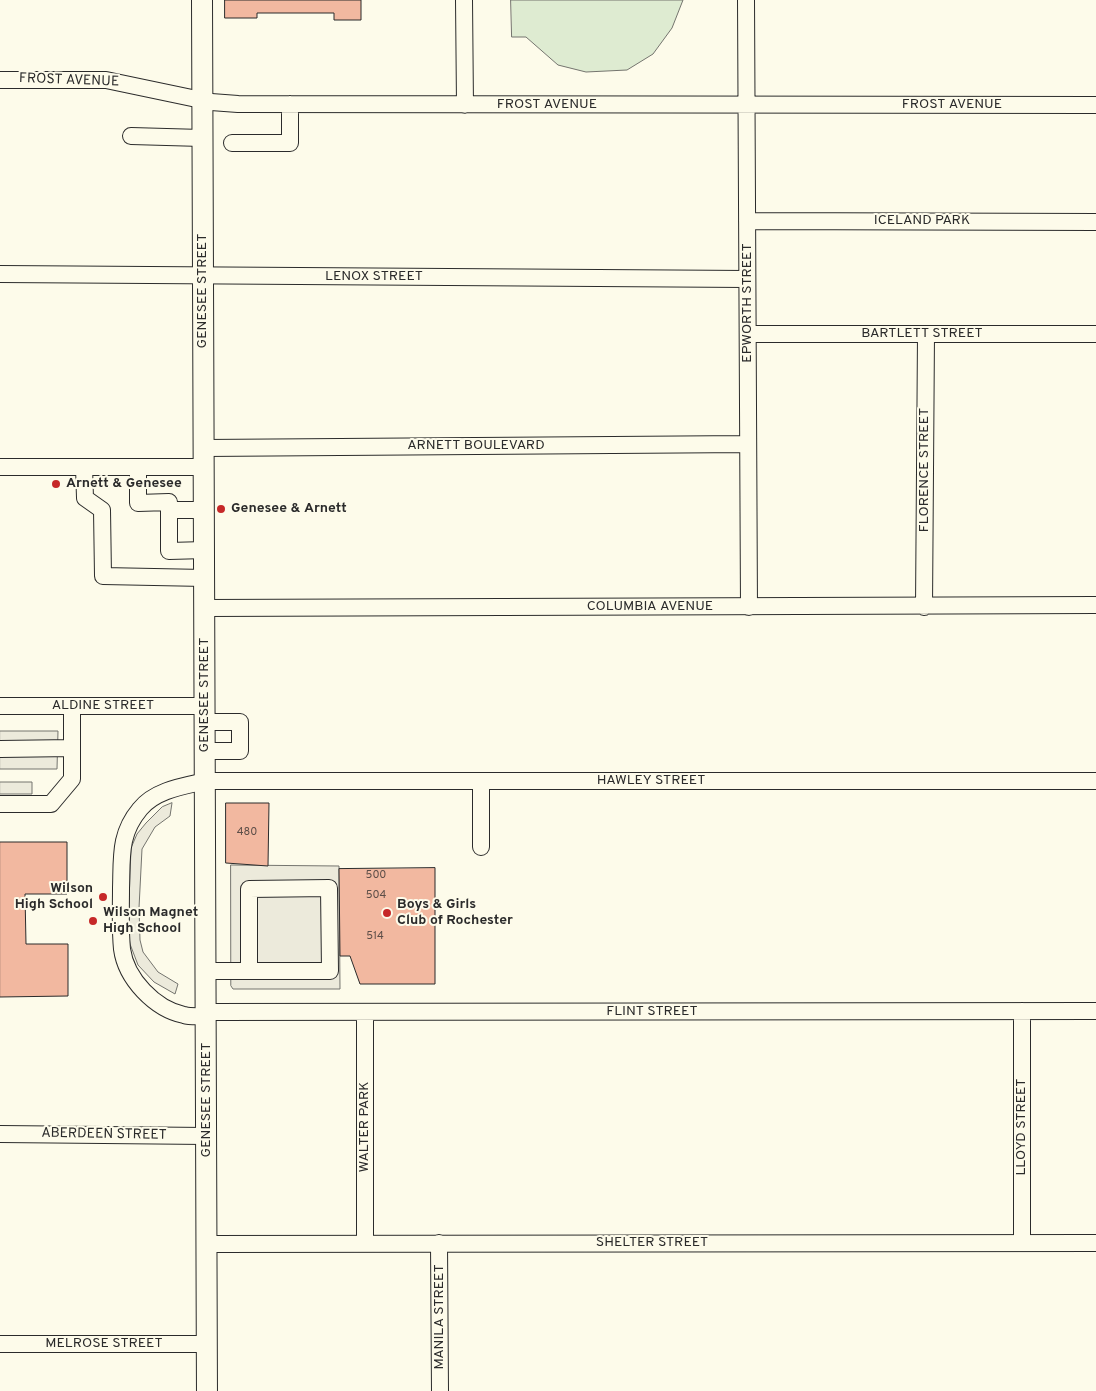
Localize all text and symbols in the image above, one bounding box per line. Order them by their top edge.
street label: FROST AVENUE [19,71,119,91]
street label: FROST AVENUE [497,97,597,113]
street label: FROST AVENUE [902,97,1002,113]
street label: ICELAND PARK [874,213,970,229]
street label: GENESEE STREET [195,234,211,348]
street label: EPWORTH STREET [740,243,756,363]
street label: LENOX STREET [325,269,423,285]
street label: BARTLETT STREET [861,326,983,342]
street label: FLORENCE STREET [917,408,933,532]
street label: ARNETT BOULEVARD [407,438,545,454]
place label: Arnett & Genesee [66,476,182,492]
marker: Arnett & Genesee [50,478,62,490]
place label: Genesee & Arnett [231,501,347,517]
marker: Genesee & Arnett [215,503,227,515]
street label: COLUMBIA AVENUE [587,599,713,615]
street label: GENESEE STREET [197,638,213,752]
street label: ALDINE STREET [52,698,154,714]
street label: HAWLEY STREET [597,773,705,789]
house number: 480 [237,826,257,840]
house number: 500 [366,869,386,883]
place label: Wilson High School [15,881,93,914]
house number: 504 [366,889,386,903]
marker: Wilson High School [97,891,109,903]
place label: Boys & Girls Club of Rochester [397,897,513,930]
place label: Wilson Magnet High School [103,905,198,938]
marker: Boys & Girls Club of Rochester [381,907,393,919]
marker: Wilson Magnet High School [87,915,99,927]
house number: 514 [366,930,384,944]
street label: FLINT STREET [606,1004,698,1020]
street label: GENESEE STREET [199,1043,215,1157]
street label: LLOYD STREET [1014,1078,1030,1176]
street label: WALTER PARK [357,1081,373,1173]
street label: ABERDEEN STREET [41,1126,167,1144]
street label: SHELTER STREET [596,1235,708,1251]
street label: MANILA STREET [432,1264,448,1370]
street label: MELROSE STREET [45,1336,163,1352]

